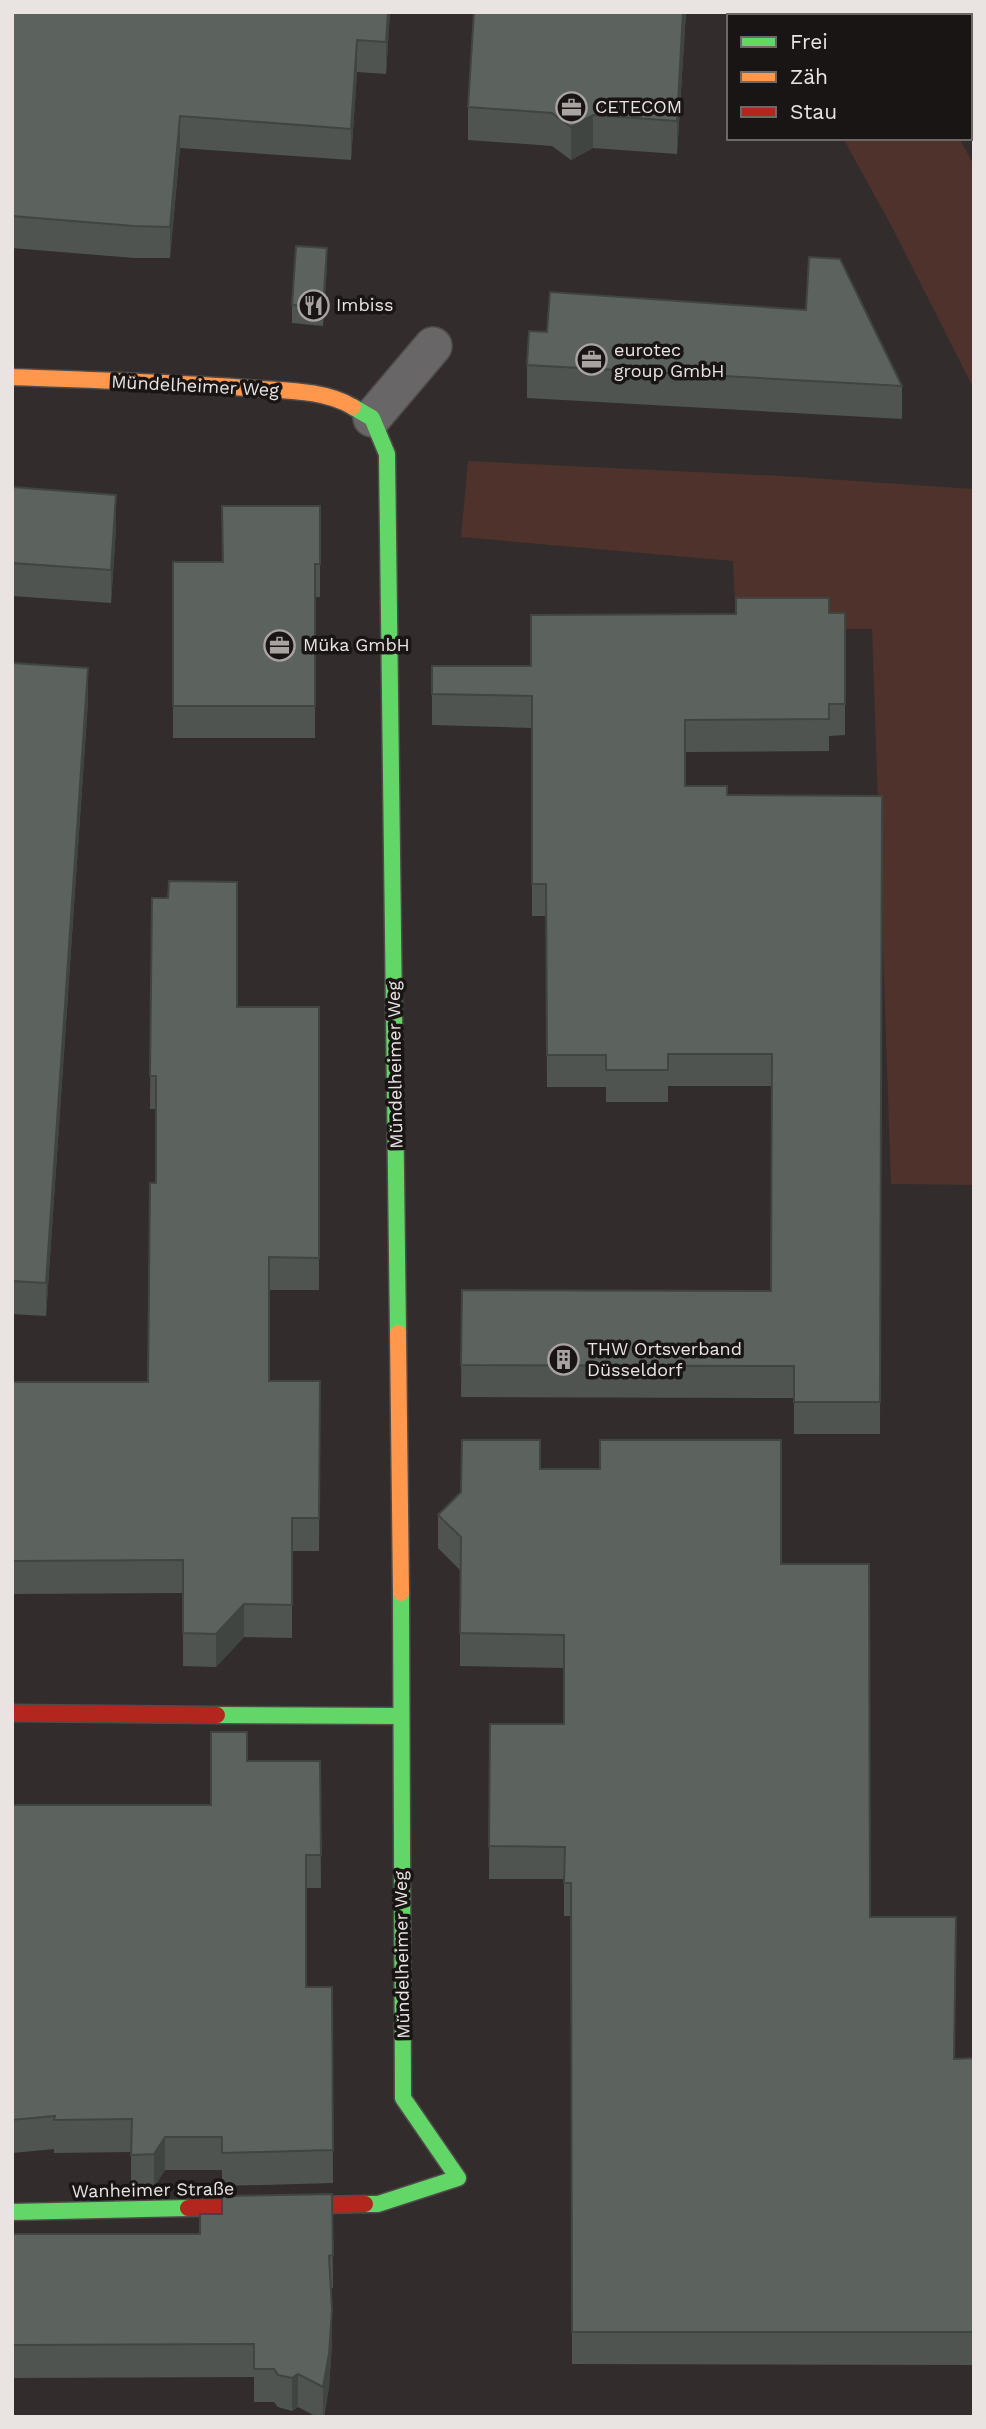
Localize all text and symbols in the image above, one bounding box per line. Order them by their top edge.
legend [727,14,972,140]
text: Frei [790,29,828,54]
text: Zäh [790,64,828,89]
office icon: CETECOM [555,90,589,124]
place label: CETECOM [595,96,682,117]
text: Stau [790,99,837,124]
restaurant icon: Imbiss [296,288,330,322]
place label: Imbiss [336,294,393,315]
place label: eurotec group GmbH [614,339,724,381]
office icon: eurotec group GmbH [574,343,608,377]
street label: Mündelheimer Weg [111,371,280,400]
office icon: Müka GmbH [263,628,297,662]
place label: Müka GmbH [303,634,410,655]
street label: Mündelheimer Weg [383,981,406,1149]
place label: THW Ortsverband Düsseldorf [587,1338,742,1380]
building icon: THW Ortsverband Düsseldorf [547,1342,581,1376]
street label: Mündelheimer Weg [390,1871,413,2039]
street label: Wanheimer Straße [71,2178,235,2201]

